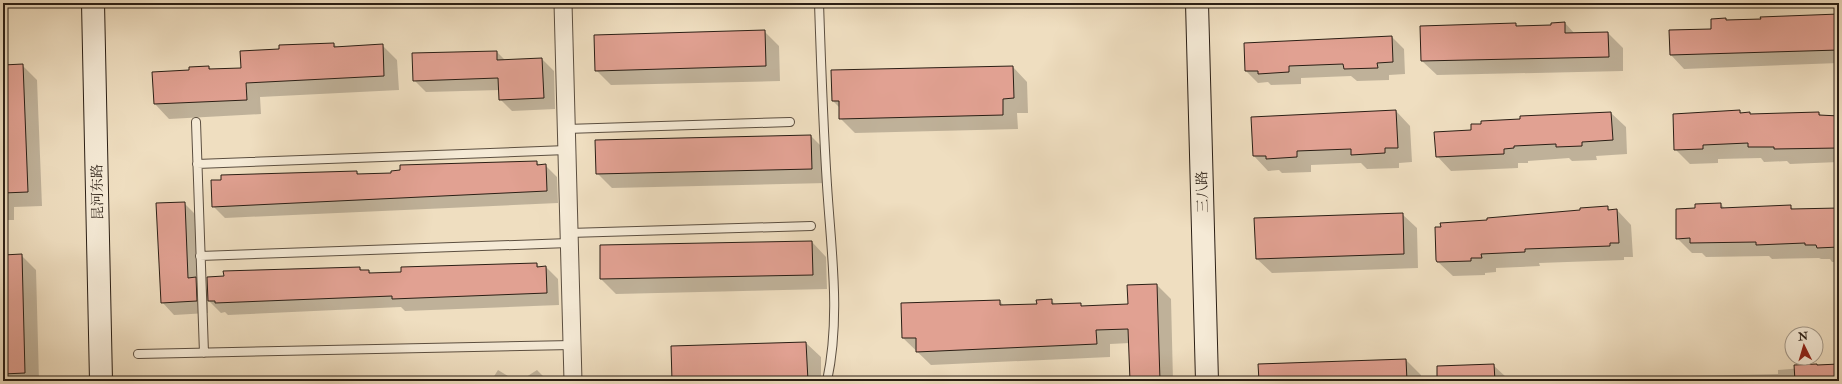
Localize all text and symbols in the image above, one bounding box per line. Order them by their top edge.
street label: 昆河东路 [89,164,106,220]
street label: 三八路 [1193,171,1212,213]
north arrow [1784,326,1824,366]
text: N [1797,330,1810,344]

